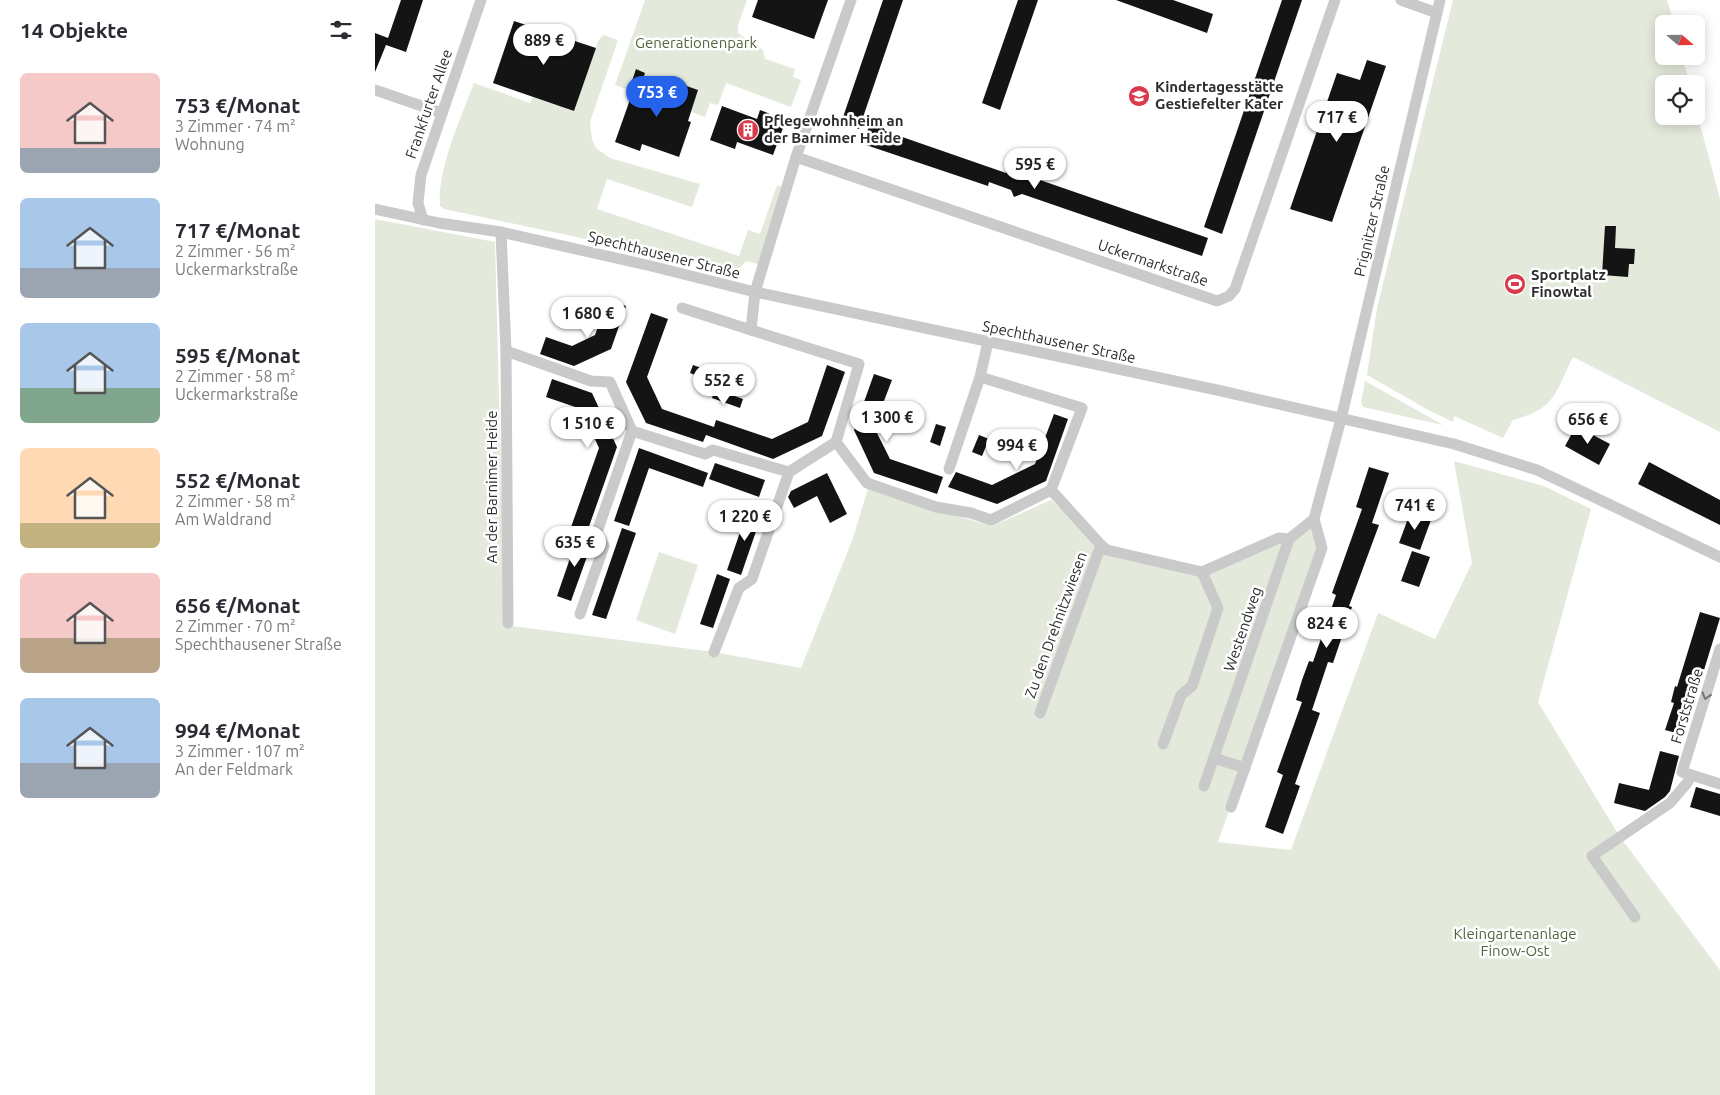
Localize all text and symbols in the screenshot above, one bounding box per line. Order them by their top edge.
north arrow [1655,15,1705,65]
map controls [1655,15,1705,125]
icon: filters [327,16,355,44]
text: 14 Objekte [20,18,128,42]
pin: 889 € [509,23,579,66]
text: 889 € [524,31,564,49]
park label: Generationenpark [635,34,757,51]
street label: Frankfurter Allee [402,47,455,161]
button: locate [1655,75,1705,125]
pin: 753 € [622,76,692,118]
place label: Kindertagesstätte Gestiefelter Kater [1155,78,1284,112]
text: 753 € [637,83,677,101]
school or university icon: Kindertagesstätte Gestiefelter Kater [1127,84,1151,108]
icon: home [60,93,120,153]
text: 753 €/Monat [175,93,300,117]
pin: 717 € [1302,100,1372,143]
text: 717 € [1317,108,1357,126]
place label: Pflegewohnheim an der Barnimer Heide [764,112,903,146]
text: 3 Zimmer · 74 m² [175,117,296,135]
building icon: Pflegewohnheim an der Barnimer Heide [736,118,760,142]
text: Wohnung [175,135,245,153]
pin: 595 € [1000,148,1070,190]
text: 595 € [1015,155,1055,173]
street label: Prignitzer Straße [1350,164,1393,278]
icon: home [60,218,120,278]
text: 717 €/Monat [175,218,300,242]
street label: Spechthausener Straße [586,227,742,282]
street label: Uckermarkstraße [1096,236,1211,289]
text: 2 Zimmer · 56 m² [175,242,296,260]
text: Uckermarkstraße [175,260,298,278]
place label: Sportplatz Finowtal [1531,266,1606,300]
sports icon: Sportplatz Finowtal [1503,272,1527,296]
pin: 1 680 € [542,296,634,339]
text: 1 680 € [562,304,614,322]
street label: Spechthausener Straße [981,317,1137,366]
icon: home [60,343,120,403]
text: 595 €/Monat [175,343,300,367]
pin: 552 € [689,364,759,406]
text: 2 Zimmer · 58 m² [175,367,296,385]
text: 552 € [704,371,744,389]
text: Uckermarkstraße [175,385,298,403]
pin: 1 300 € [841,400,933,443]
pin: 656 € [1553,402,1623,445]
pin: 1 510 € [542,406,634,449]
text: 1 300 € [861,408,913,426]
text: 656 € [1568,410,1608,428]
street label: An der Barnimer Heide [483,411,500,563]
text: 1 510 € [562,414,614,432]
pin: 994 € [982,428,1052,471]
text: 994 € [997,436,1037,454]
icon: home [60,468,120,528]
text: 552 €/Monat [175,468,300,492]
pin: 741 € [1380,488,1450,531]
text: 2 Zimmer · 58 m² [175,492,296,510]
text: 741 € [1395,496,1435,514]
pin: 1 220 € [699,500,791,542]
text: 1 220 € [719,507,771,525]
text: Am Waldrand [175,510,272,528]
pin: 635 € [540,526,610,568]
text: 635 € [555,533,595,551]
street label: Zu den Drehnitzwiesen [1021,549,1090,700]
street label: Westendweg [1220,584,1265,673]
icon: home [60,593,120,653]
text: 656 €/Monat [175,593,300,617]
pin: 824 € [1292,606,1362,649]
text: 824 € [1307,614,1347,632]
text: 2 Zimmer · 70 m² [175,617,296,635]
text: Spechthausener Straße [175,635,342,653]
street label: Forststraße [1667,666,1706,746]
one-way arrow [1701,691,1711,699]
icon: home [60,718,120,778]
text: 994 €/Monat [175,718,300,742]
text: 3 Zimmer · 107 m² [175,742,305,760]
text: An der Feldmark [175,760,293,778]
park label: Kleingartenanlage Finow-Ost [1453,925,1577,959]

